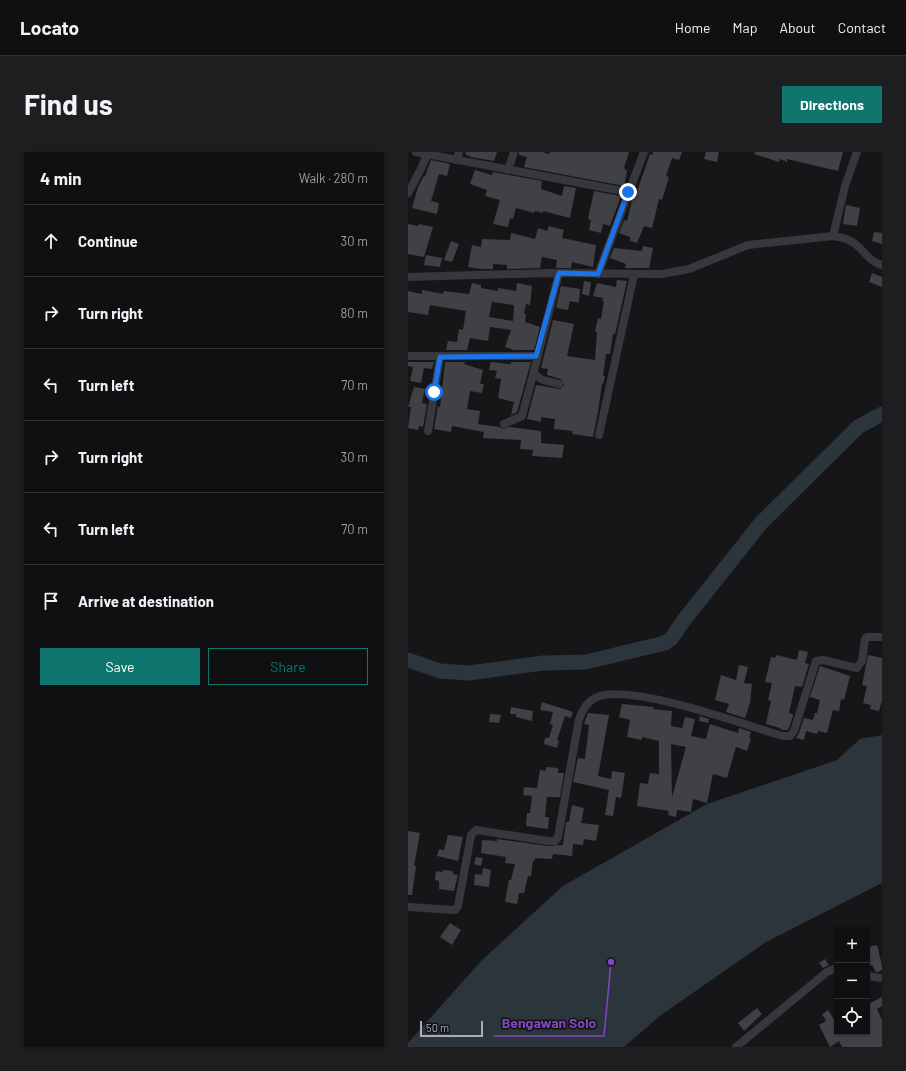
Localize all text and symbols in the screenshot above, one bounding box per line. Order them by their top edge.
text: Locato [20,16,79,39]
text: Home [675,19,711,36]
text: Map [733,19,757,36]
text: About [779,19,816,36]
text: Contact [838,19,886,36]
button: Directions [782,86,882,123]
text: Find us [24,87,113,121]
text: 4 min [40,168,82,188]
text: Walk · 280 m [299,170,368,186]
route end [619,183,637,201]
icon: ahead [40,230,62,252]
text: Continue [78,232,138,250]
text: 30 m [341,233,368,249]
icon: right [40,302,62,324]
text: Turn right [78,304,143,322]
text: 80 m [341,305,368,321]
icon: left [40,374,62,396]
text: Turn left [78,376,134,394]
text: 70 m [341,377,368,393]
route start [425,383,443,401]
icon: right [40,446,62,468]
text: Turn right [78,448,143,466]
text: 30 m [341,449,368,465]
icon: left [40,518,62,540]
text: Turn left [78,520,134,538]
text: 70 m [341,521,368,537]
icon: arrive [40,590,62,612]
text: Arrive at destination [78,592,214,610]
button: Save [40,648,200,685]
button: Share [208,648,368,685]
map controls [834,927,870,1035]
button: + [834,927,870,963]
button: − [834,963,870,999]
button: locate [834,999,870,1035]
callout: Bengawan Solo [494,1010,604,1036]
text: Bengawan Solo [502,1014,597,1031]
scale bar [420,1019,483,1038]
text: 50 m [426,1021,449,1034]

